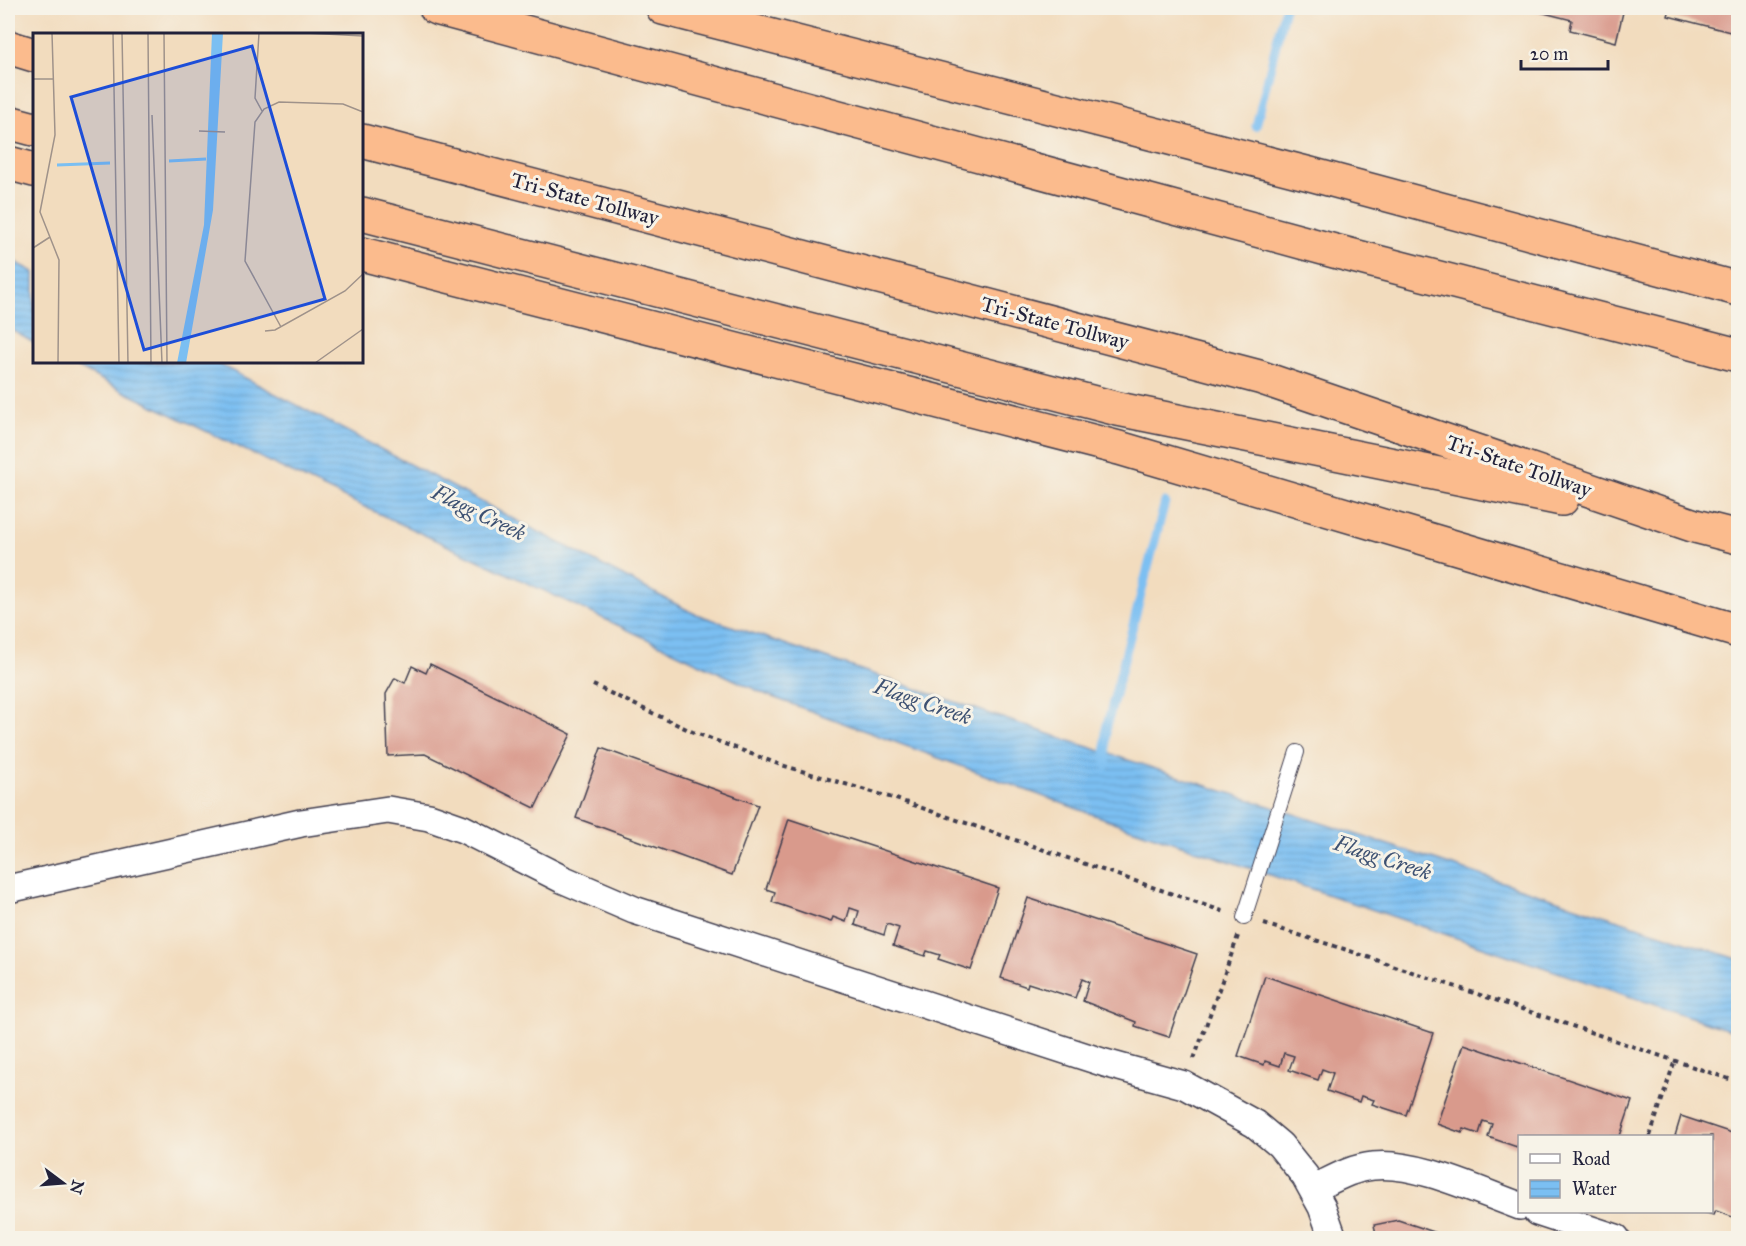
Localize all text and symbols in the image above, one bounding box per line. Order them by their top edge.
inset map [33,33,363,363]
scale bar [1521,33,1608,71]
text: 20 m [1530,43,1568,65]
street label: Tri-State Tollway [508,167,663,232]
street label: Tri-State Tollway [978,291,1133,356]
street label: Tri-State Tollway [1443,429,1596,503]
water label: Flagg Creek [426,478,530,547]
water label: Flagg Creek [870,672,975,731]
water label: Flagg Creek [1330,829,1435,886]
legend [1518,1135,1713,1213]
text: Road [1572,1148,1610,1170]
north arrow [33,1153,93,1213]
text: N [66,1178,88,1197]
text: Water [1572,1178,1617,1200]

